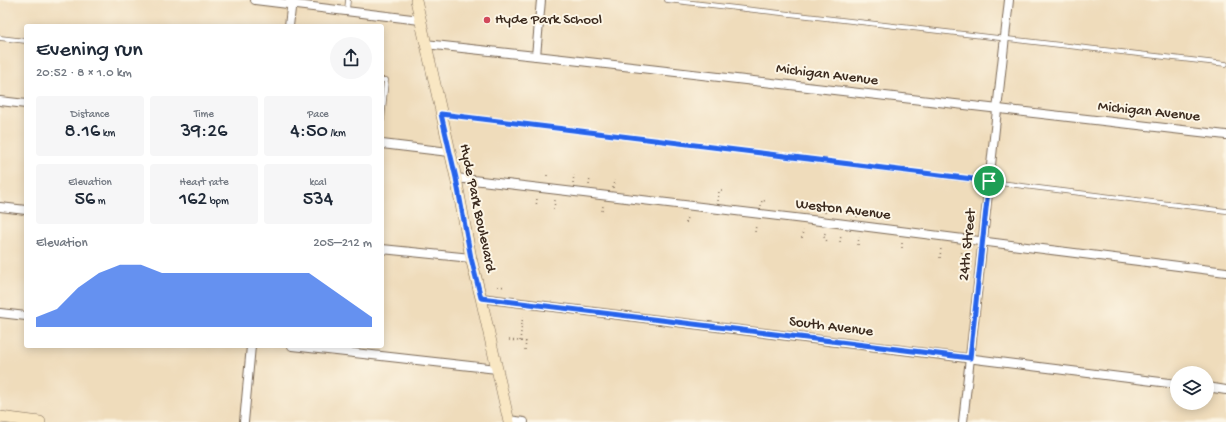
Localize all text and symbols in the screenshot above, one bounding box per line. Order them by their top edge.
place label: Hyde Park School [495,11,602,29]
marker: Hyde Park School [482,15,492,25]
button: share [330,37,372,79]
text: Evening run [36,38,143,64]
street label: Michigan Avenue [775,60,879,90]
text: 20:52 · 8 × 1.0 km [36,66,132,81]
street label: Michigan Avenue [1097,98,1201,126]
text: Distance [71,109,109,121]
text: Time [194,109,214,121]
text: Pace [307,109,329,121]
text: 8.16 [65,121,100,144]
text: 39:26 [181,121,227,144]
text: 4:50 [290,121,328,144]
text: km [100,128,115,140]
text: /km [328,128,346,140]
street label: Hyde Park Boulevard [455,142,500,275]
pin [972,164,1006,198]
icon: arrive [978,170,1000,192]
text: Elevation [68,177,112,189]
text: Heart rate [179,177,229,189]
text: kcal [309,177,327,189]
text: 56 [74,189,95,212]
text: 162 [179,189,207,212]
text: 534 [303,189,333,212]
street label: Weston Avenue [794,195,892,225]
text: m [95,196,106,208]
text: bpm [207,196,229,208]
street label: 24th Street [955,206,981,282]
text: Elevation [36,236,88,251]
text: 205–212 m [313,236,372,251]
street label: South Avenue [788,313,874,341]
map controls [1170,366,1214,410]
button: layers [1170,366,1214,410]

